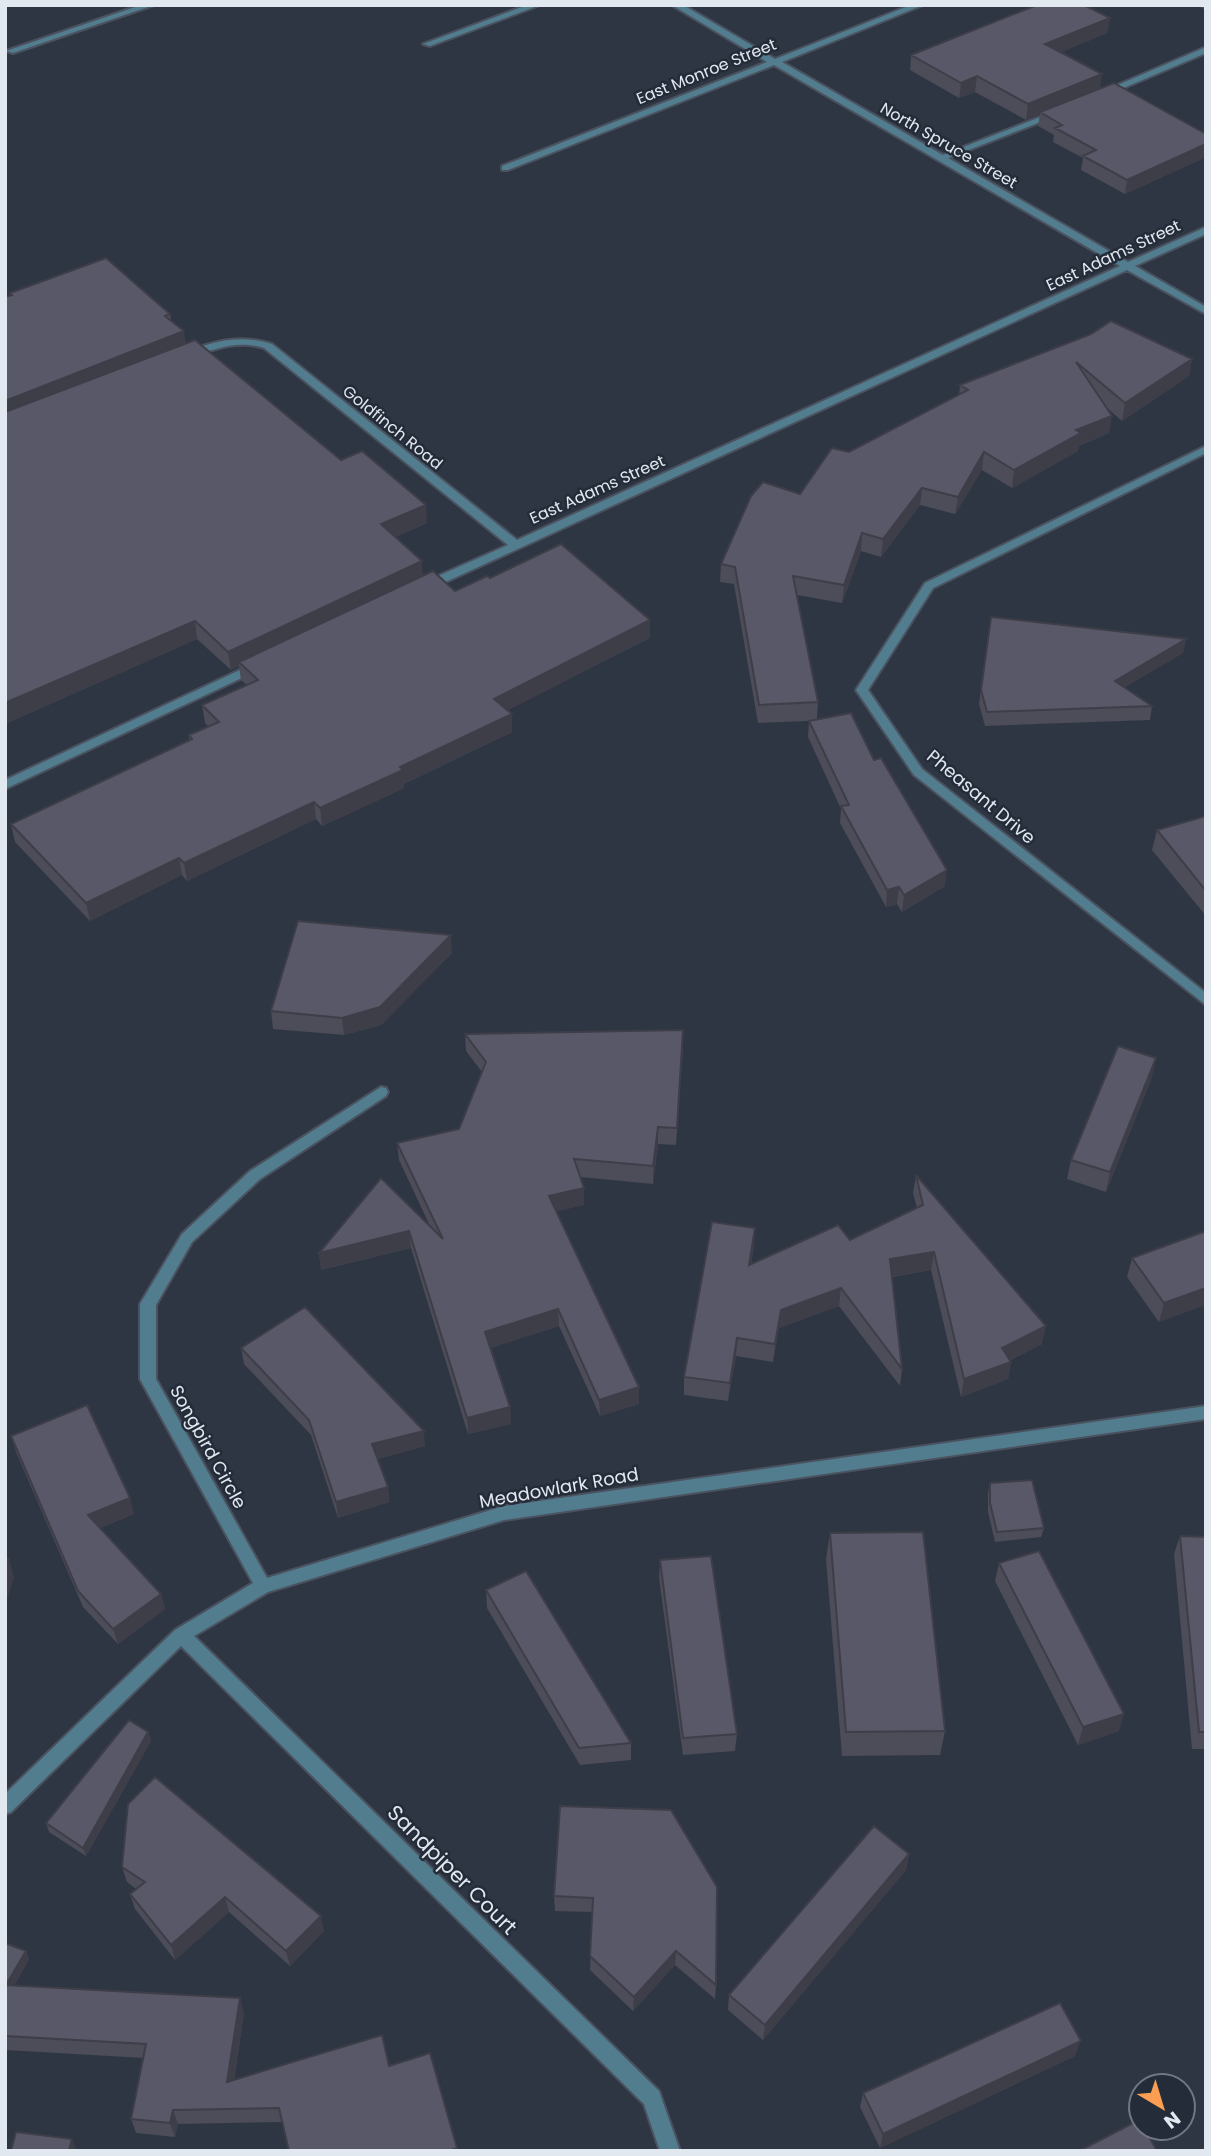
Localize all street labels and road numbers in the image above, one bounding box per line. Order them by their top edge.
street label: East Monroe Street [633,33,780,110]
street label: North Spruce Street [876,97,1022,194]
street label: East Adams Street [1042,214,1184,297]
street label: Goldfinch Road [338,380,448,475]
street label: East Adams Street [526,449,669,530]
street label: Pheasant Drive [922,744,1041,850]
street label: Songbird Circle [164,1381,253,1513]
street label: Meadowlark Road [477,1461,641,1514]
street label: Sandpiper Court [381,1798,524,1941]

